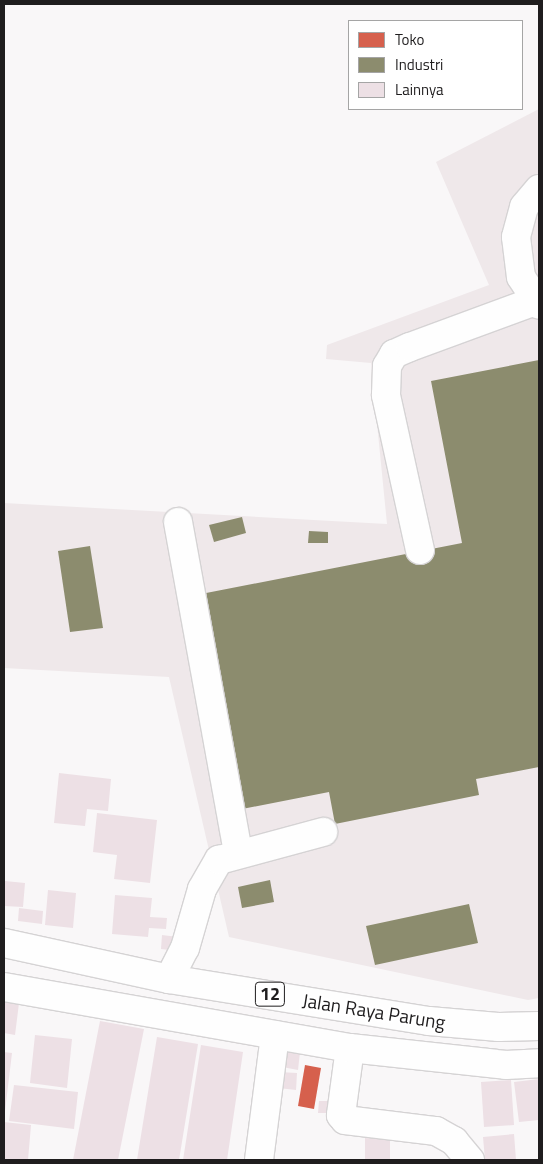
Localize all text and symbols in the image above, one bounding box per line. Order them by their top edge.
legend [348,20,523,110]
text: Toko [395,28,424,51]
text: Industri [395,53,443,76]
text: Lainnya [395,78,444,101]
road number: 12 [254,979,286,1010]
street label: Jalan Raya Parung [301,988,447,1034]

